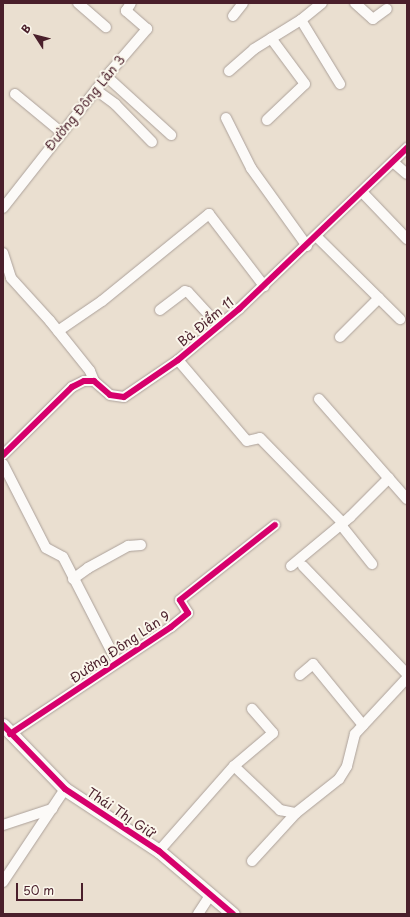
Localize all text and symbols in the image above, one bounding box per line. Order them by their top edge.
north arrow [16,16,56,56]
text: B [17,21,35,37]
street label: Đường Đông Lân 3 [42,52,128,154]
street label: Bà Điểm 11 [175,294,237,350]
street label: Đường Đông Lân 9 [67,608,173,686]
street label: Thái Thị Giữ [84,785,158,841]
scale bar [18,875,85,901]
text: 50 m [23,881,54,899]

